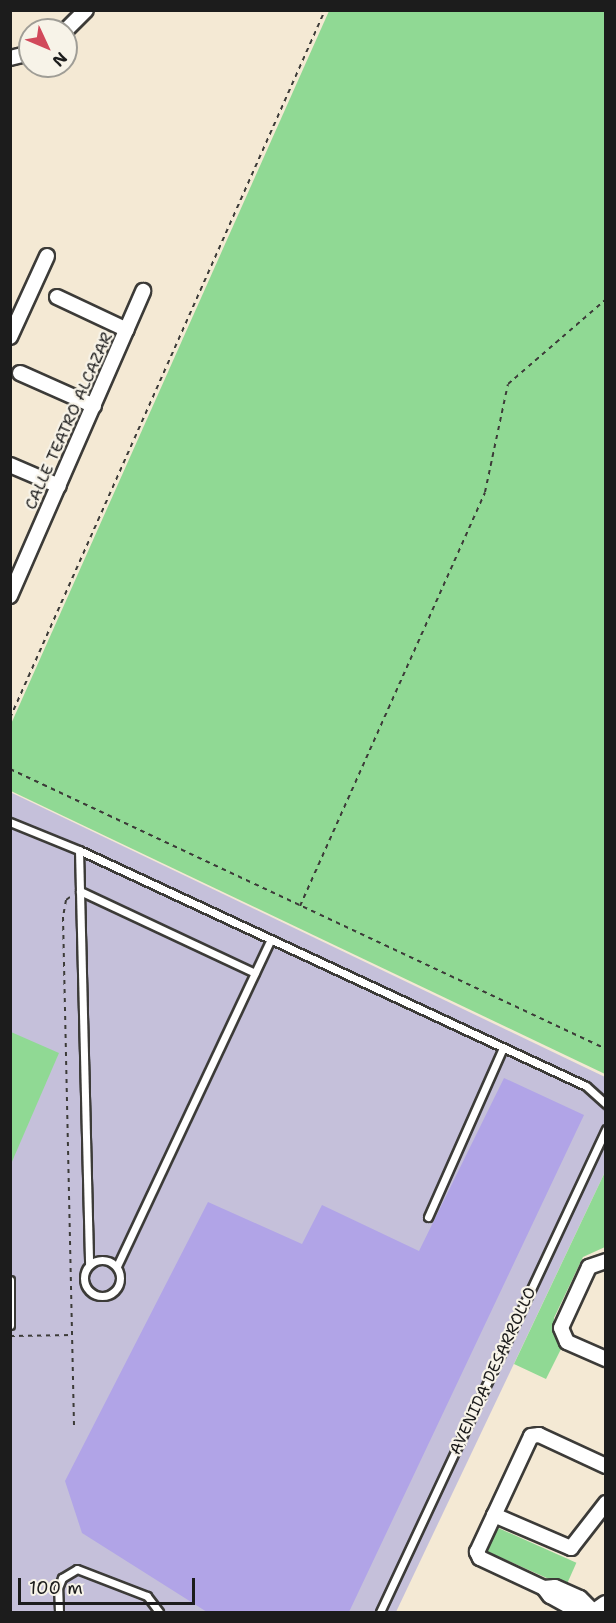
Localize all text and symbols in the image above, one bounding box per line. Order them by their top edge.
north arrow [18,18,78,78]
text: N [48,48,72,71]
street label: CALLE TEATRO ALCAZAR [21,329,117,513]
street label: AVENIDA DESARROLLO [446,1284,540,1458]
scale bar [21,1566,198,1604]
text: 100 m [29,1576,83,1600]

